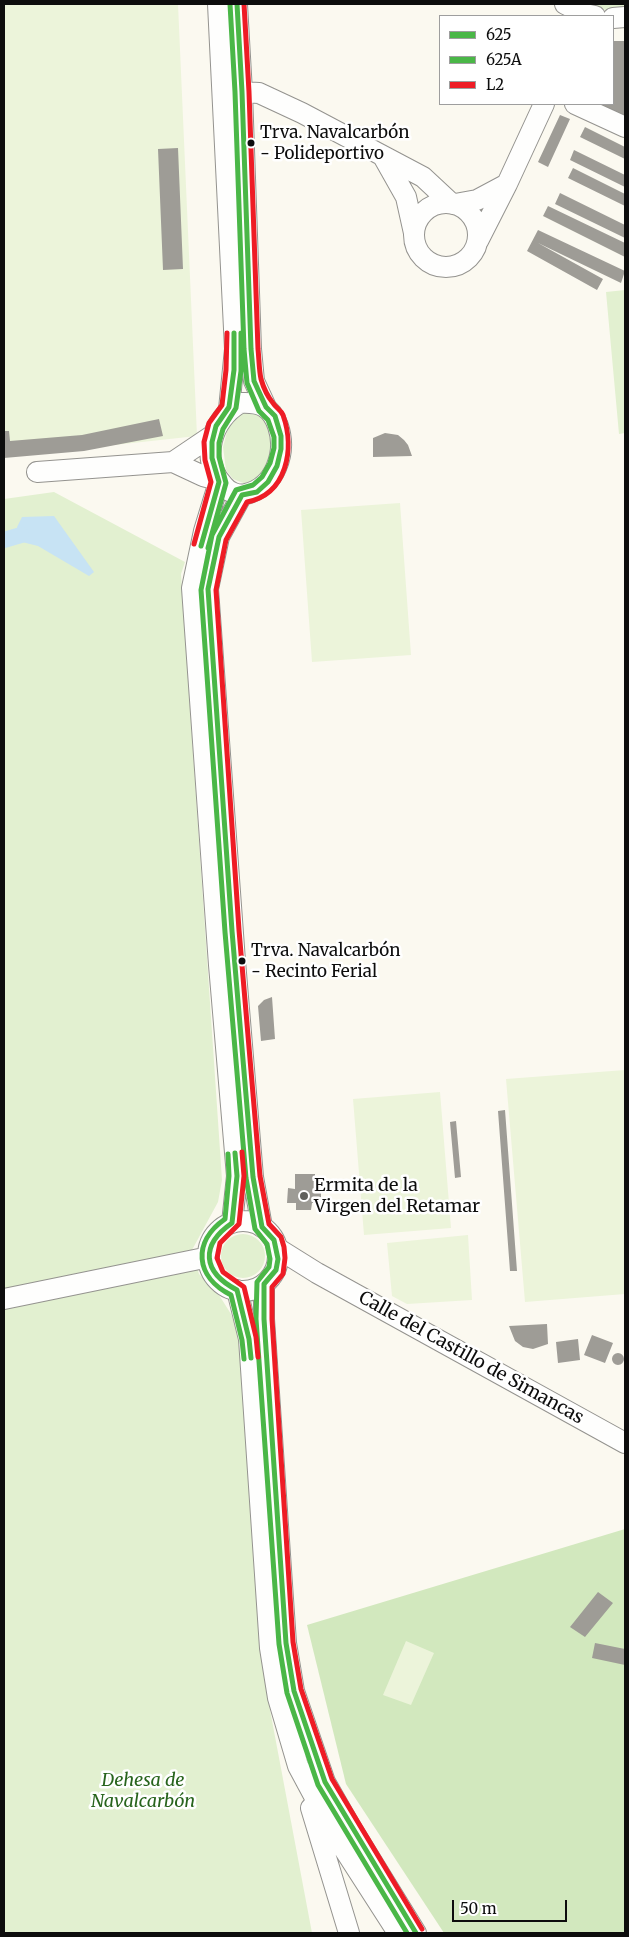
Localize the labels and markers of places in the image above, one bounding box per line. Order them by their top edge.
place label: Trva. Navalcarbón - Polideportivo [260,123,409,163]
marker: Trva. Navalcarbón - Polideportivo [246,138,256,148]
place label: Trva. Navalcarbón - Recinto Ferial [251,941,400,981]
marker: Trva. Navalcarbón - Recinto Ferial [237,956,247,966]
place label: Ermita de la Virgen del Retamar [314,1175,480,1218]
marker: Ermita de la Virgen del Retamar [298,1190,310,1202]

